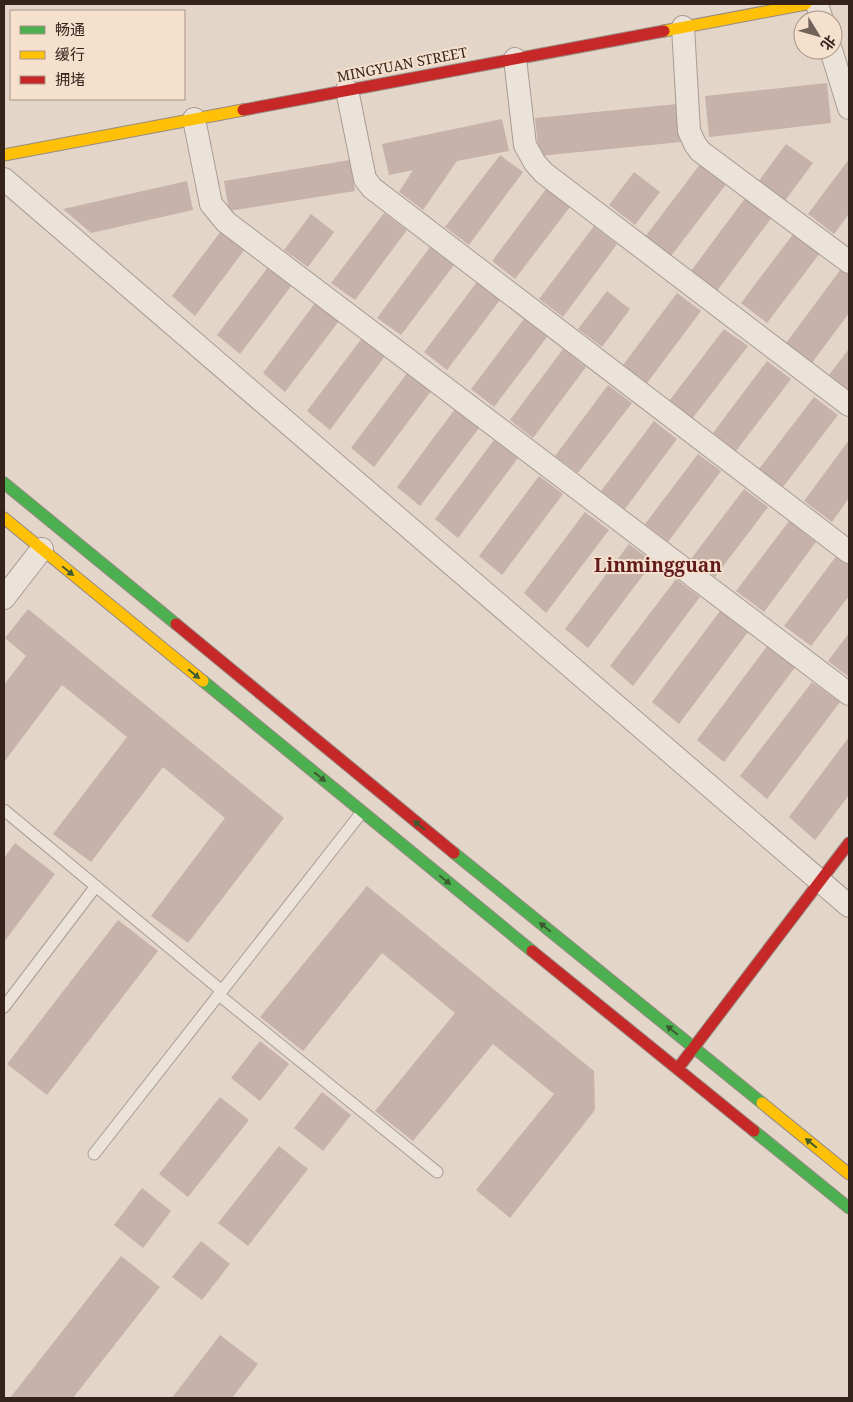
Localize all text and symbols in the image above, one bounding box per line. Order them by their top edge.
legend [10,10,185,100]
north arrow [793,10,843,60]
text: 畅通 [55,19,85,39]
text: 北 [817,32,841,54]
street label: MINGYUAN STREET [335,42,469,86]
text: 缓行 [55,44,85,64]
text: 拥堵 [55,69,85,89]
district label: Linmingguan [594,552,722,578]
one-way arrow [62,565,75,576]
one-way arrow [188,668,200,679]
one-way arrow [313,772,326,783]
one-way arrow [413,819,426,830]
one-way arrow [439,874,452,885]
one-way arrow [539,922,552,933]
one-way arrow [665,1024,678,1035]
one-way arrow [806,1137,818,1149]

